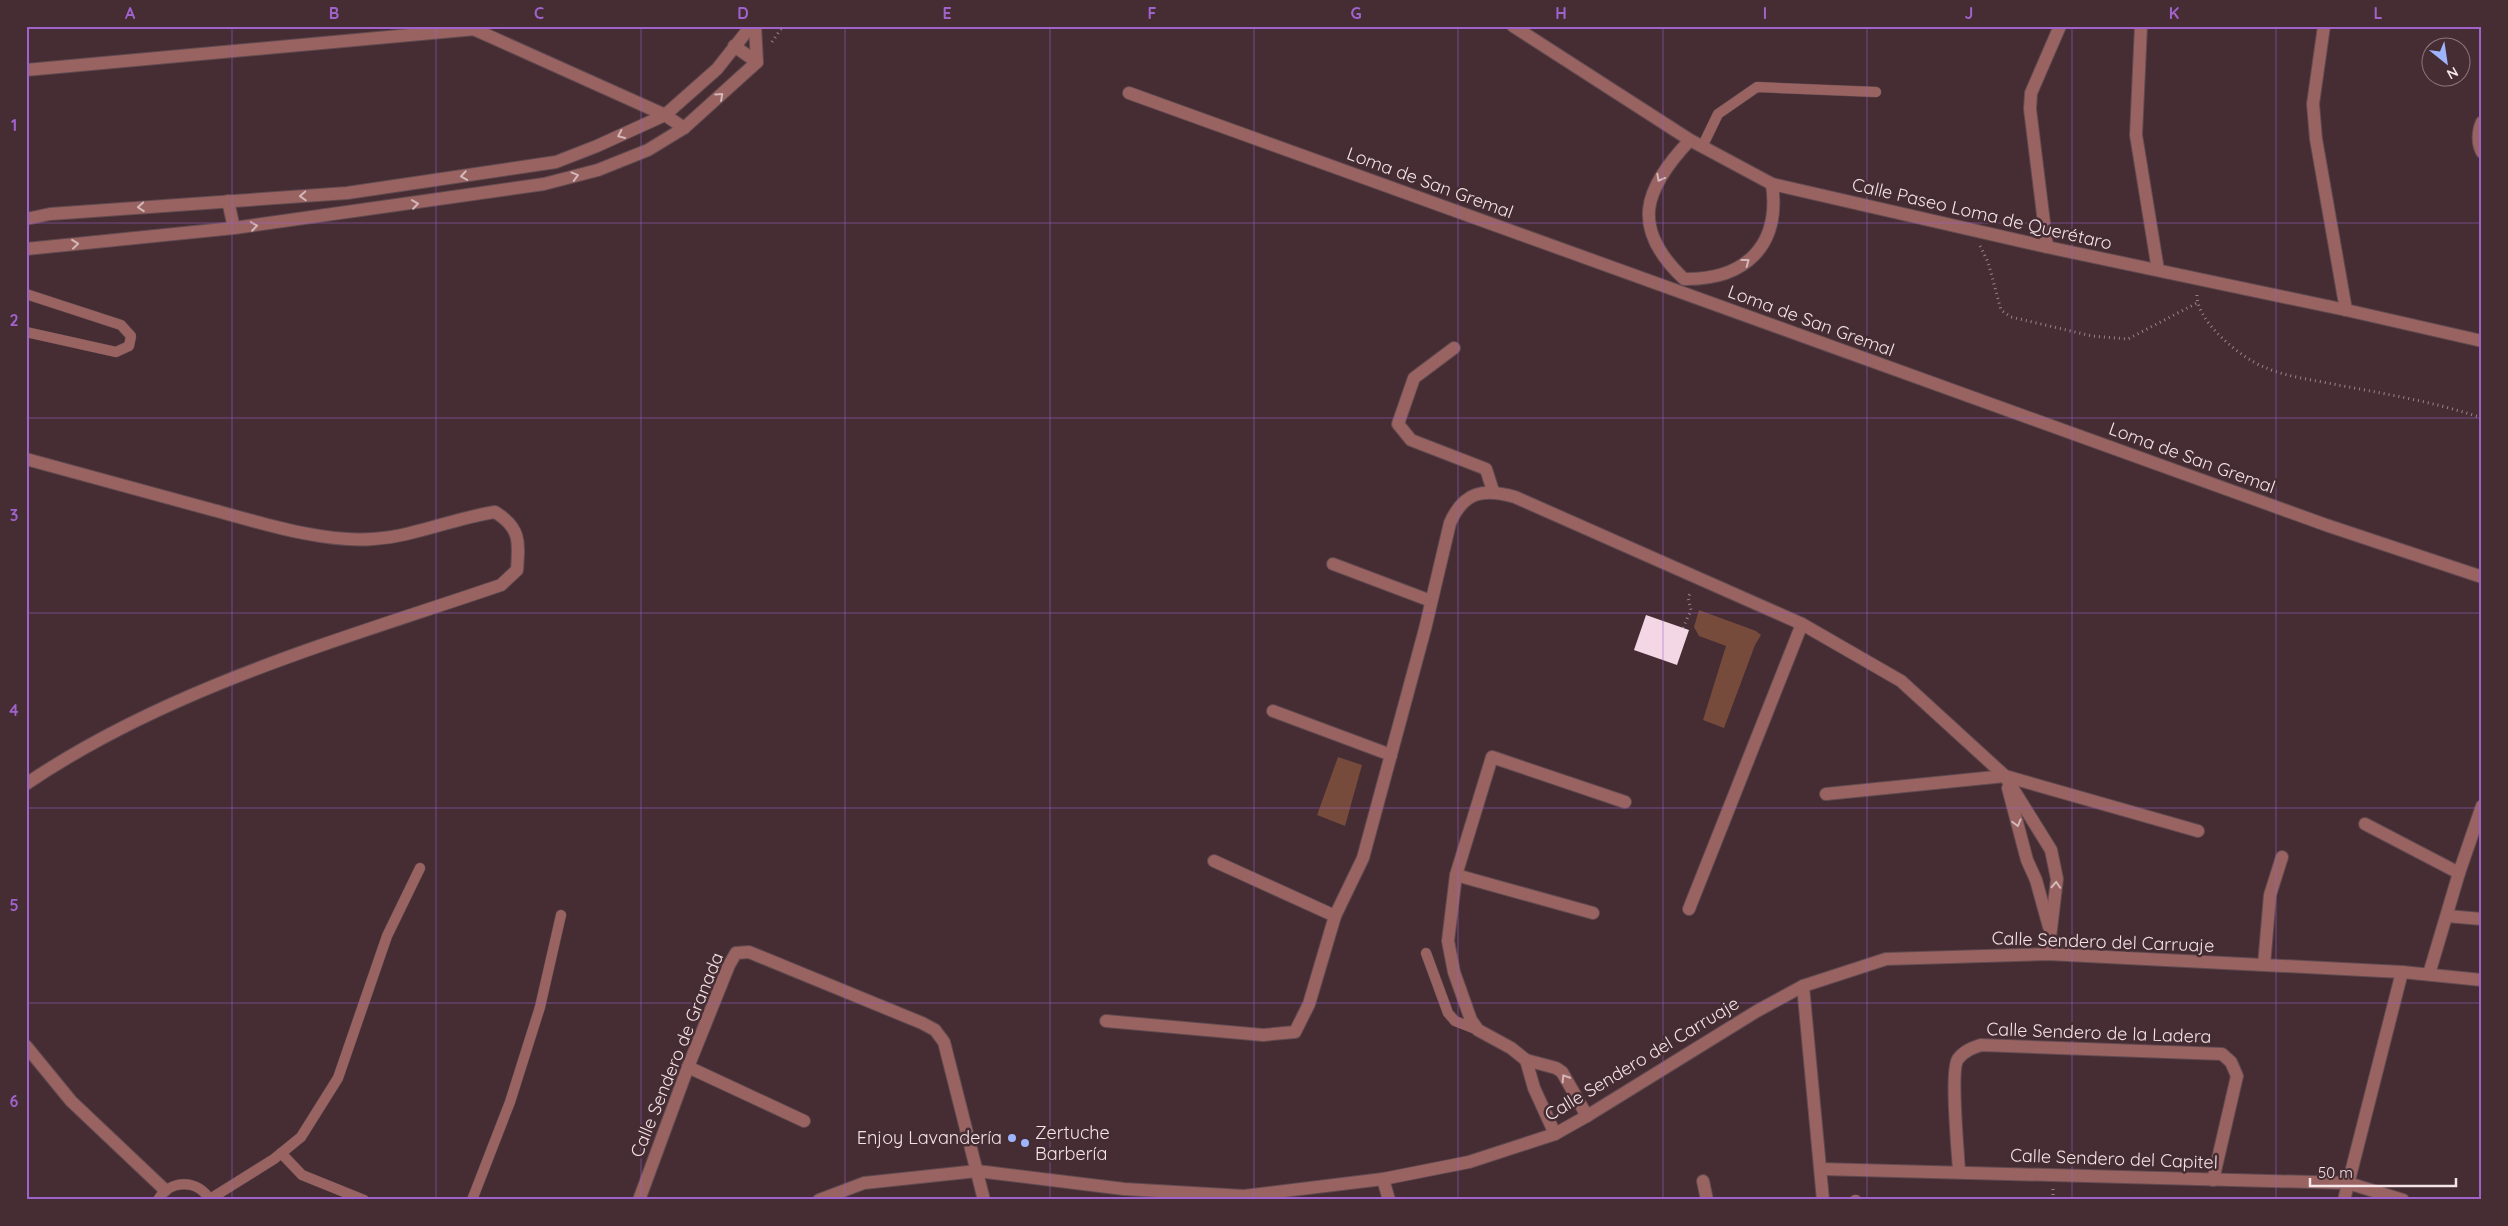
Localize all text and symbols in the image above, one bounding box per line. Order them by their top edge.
text: A [125,3,136,23]
text: B [329,3,339,23]
text: C [534,3,544,23]
text: D [737,3,749,23]
text: E [942,3,952,23]
text: F [1148,3,1157,23]
text: G [1350,3,1362,23]
text: H [1555,3,1567,23]
text: I [1763,3,1767,23]
text: J [1965,3,1973,23]
text: K [2169,3,2179,23]
text: L [2374,3,2383,23]
north arrow [2420,38,2470,88]
text: N [2444,63,2461,84]
one-way arrow [715,93,724,102]
text: 1 [11,115,17,135]
one-way arrow [617,129,626,140]
street label: Loma de San Gremal [1344,142,1517,223]
one-way arrow [460,170,469,180]
one-way arrow [570,172,578,182]
street label: Calle Paseo Loma de Querétaro [1850,172,2114,255]
one-way arrow [1656,173,1666,182]
one-way arrow [299,191,307,202]
one-way arrow [410,199,419,209]
one-way arrow [137,201,145,212]
one-way arrow [249,221,258,231]
one-way arrow [71,239,79,250]
one-way arrow [1740,260,1749,268]
street label: Loma de San Gremal [1725,280,1898,361]
text: 2 [9,310,19,330]
street label: Loma de San Gremal [2106,417,2279,498]
text: 3 [10,505,18,525]
text: 4 [9,700,19,720]
one-way arrow [2012,819,2022,827]
one-way arrow [2051,880,2062,888]
text: 5 [9,895,19,915]
street label: Calle Sendero del Carruaje [1991,926,2215,957]
street label: Calle Sendero de Granada [625,949,728,1161]
street label: Calle Sendero del Carruaje [1540,991,1743,1126]
street label: Calle Sendero de la Ladera [1986,1017,2212,1048]
one-way arrow [1561,1074,1571,1083]
text: 6 [10,1091,19,1111]
place label: Zertuche Barbería [1035,1121,1110,1165]
place label: Enjoy Lavandería [857,1126,1002,1149]
marker: Enjoy Lavandería [1006,1132,1018,1144]
marker: Zertuche Barbería [1019,1137,1031,1149]
street label: Calle Sendero del Capitel [2010,1143,2218,1174]
scale bar [2310,1156,2457,1188]
text: 50 m [2318,1163,2353,1182]

